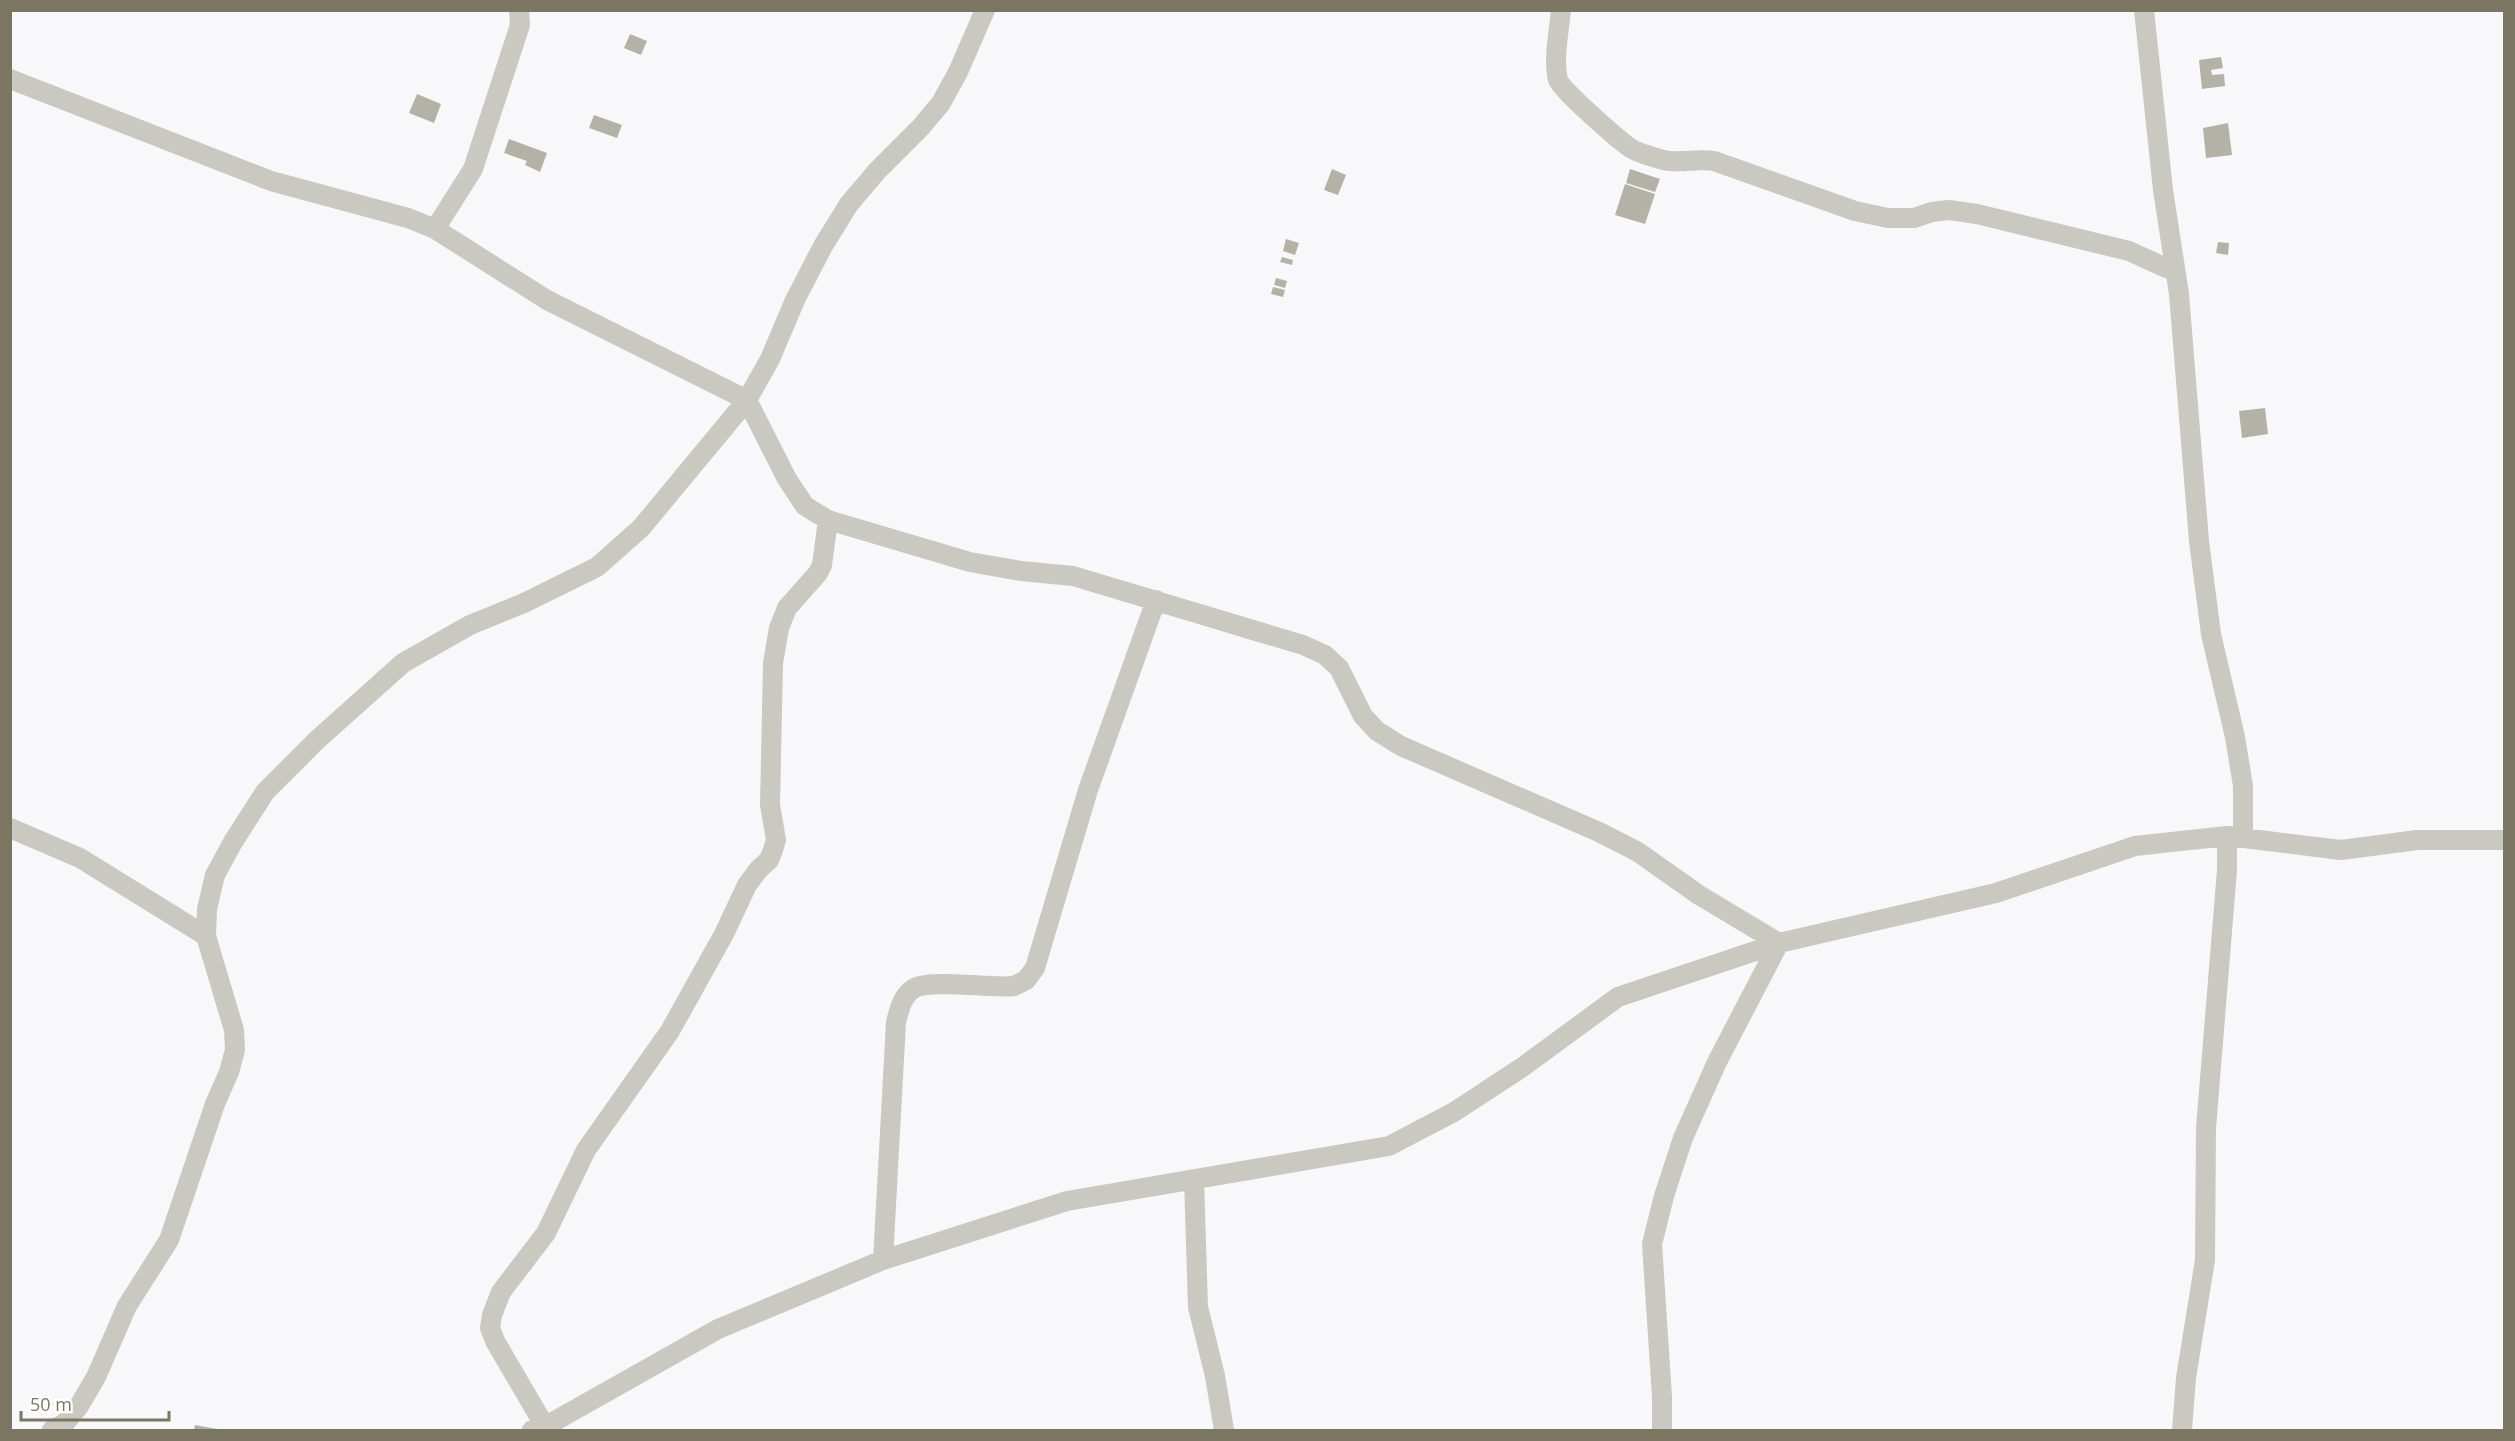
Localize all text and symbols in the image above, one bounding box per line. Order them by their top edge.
scale bar [21,1384,170,1422]
text: 50 m [30,1392,72,1416]

